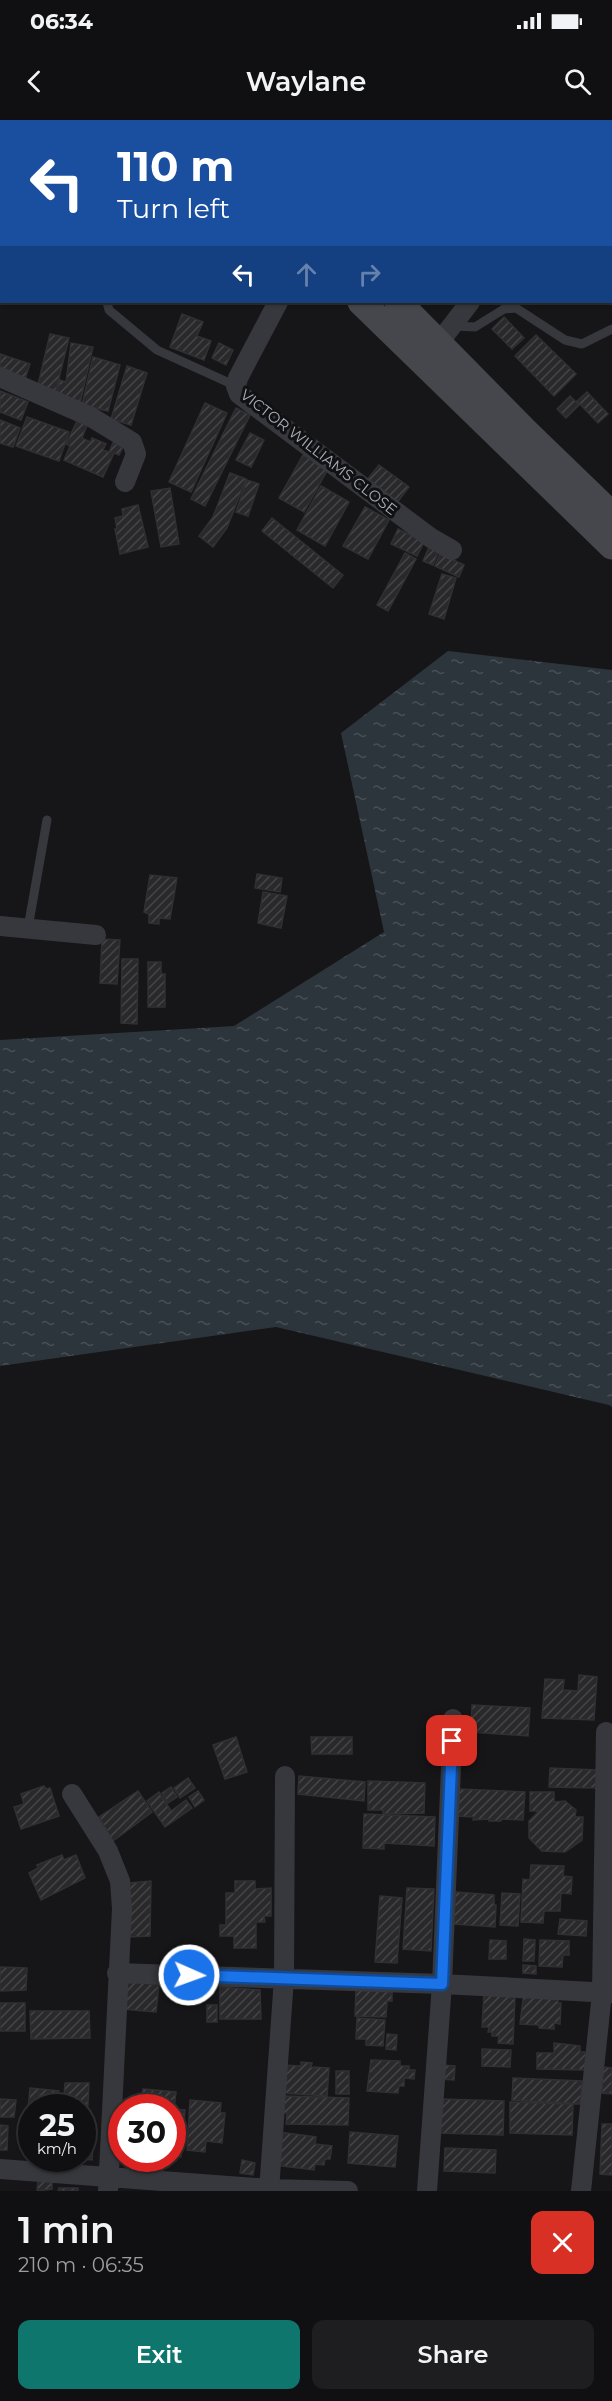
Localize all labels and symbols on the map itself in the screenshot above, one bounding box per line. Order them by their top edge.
street label: VICTOR WILLIAMS CLOSE [237,385,401,519]
pin [426,1715,477,1766]
position arrow [157,1943,221,2007]
speed limit sign: 30 [108,2094,186,2172]

